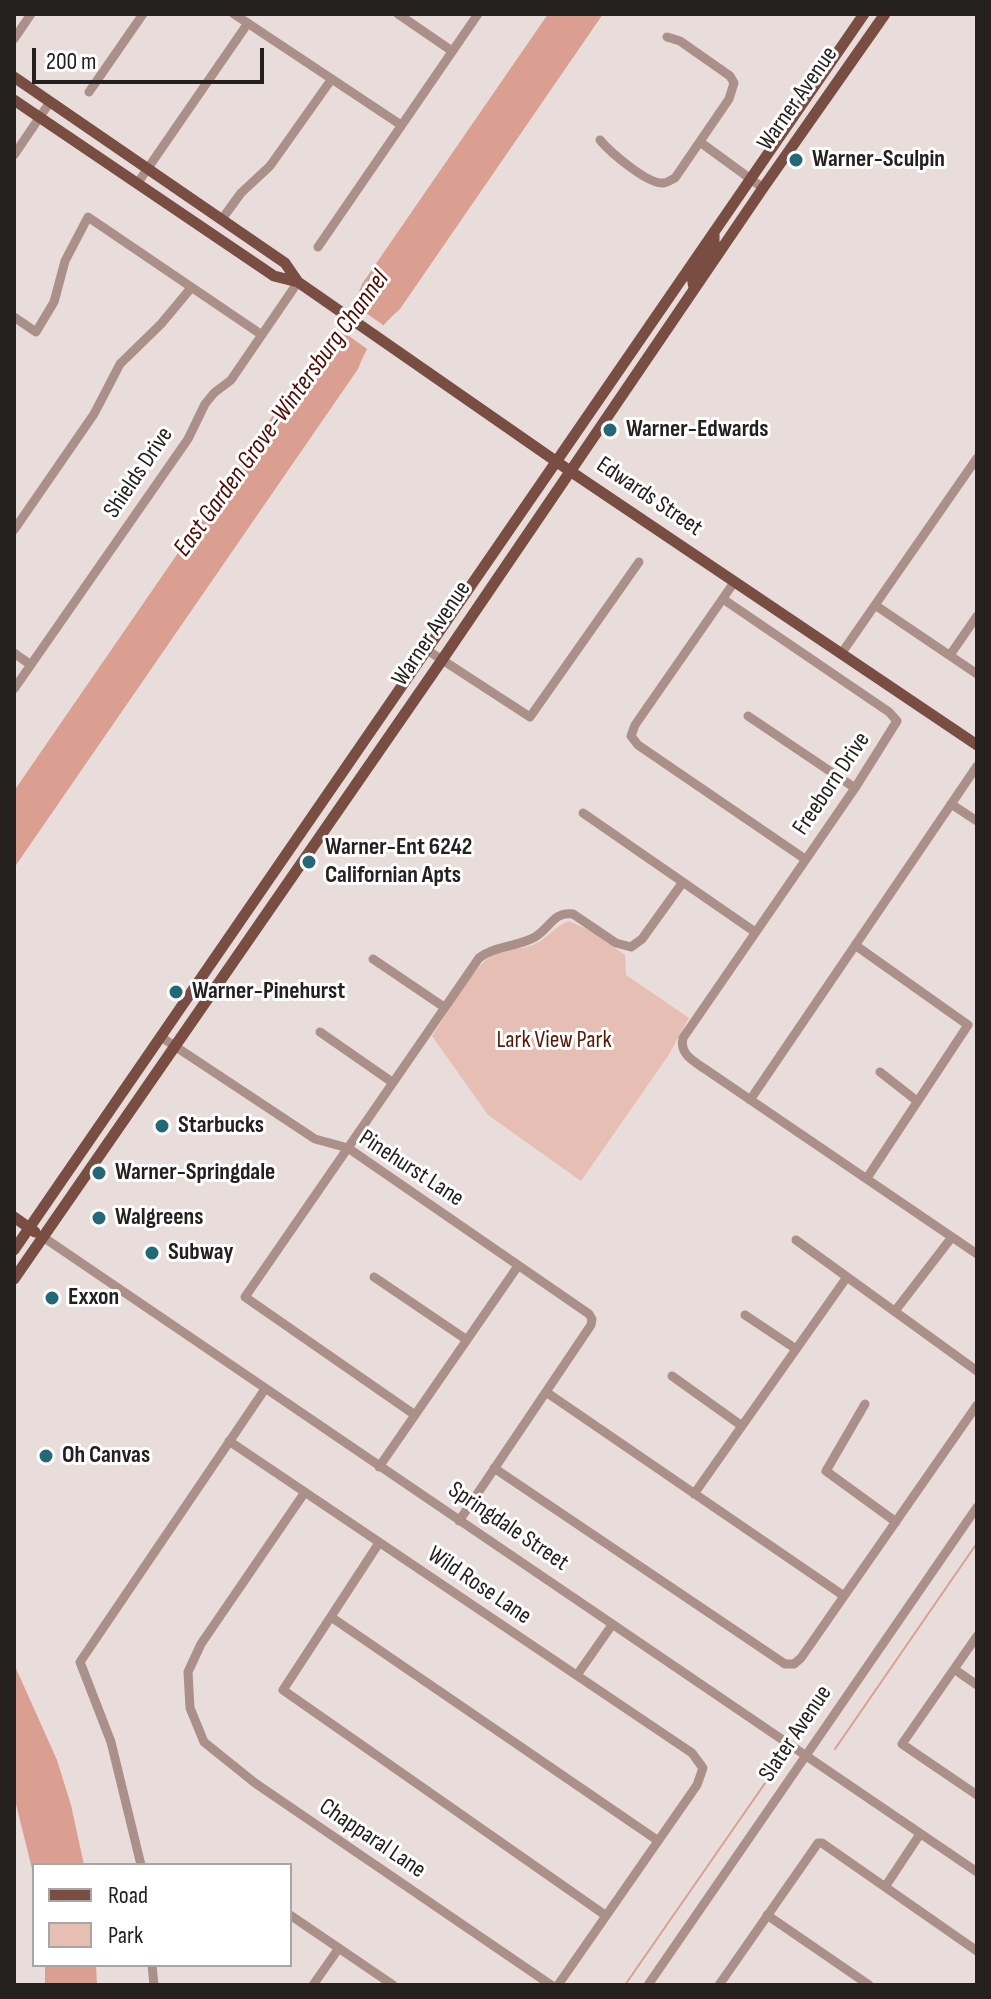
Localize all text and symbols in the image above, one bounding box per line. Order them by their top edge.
scale bar [36,32,268,82]
street label: Warner Avenue [752,41,844,157]
text: 200 m [46,47,97,76]
place label: Warner-Sculpin [812,146,945,174]
marker: Warner-Sculpin [787,151,805,169]
water label: East Garden Grove-Wintersburg Channel [168,265,396,563]
place label: Warner-Edwards [626,416,768,444]
marker: Warner-Edwards [601,421,619,439]
street label: Shields Drive [98,422,180,524]
street label: Edwards Street [590,451,708,543]
street label: Warner Avenue [386,576,478,692]
street label: Freeborn Drive [787,727,877,841]
place label: Warner-Ent 6242 Californian Apts [325,834,472,890]
marker: Warner-Ent 6242 Californian Apts [300,853,318,871]
place label: Warner-Pinehurst [192,978,345,1006]
marker: Warner-Pinehurst [167,983,185,1001]
park label: Lark View Park [496,1027,612,1055]
place label: Starbucks [178,1112,264,1140]
marker: Starbucks [153,1117,171,1135]
street label: Pinehurst Lane [353,1124,469,1214]
place label: Warner-Springdale [115,1159,275,1187]
marker: Warner-Springdale [90,1164,108,1182]
place label: Walgreens [115,1204,203,1232]
marker: Walgreens [90,1209,108,1227]
place label: Subway [168,1239,233,1267]
marker: Subway [143,1244,161,1262]
place label: Exxon [68,1284,119,1312]
marker: Exxon [43,1289,61,1307]
place label: Oh Canvas [62,1442,150,1470]
marker: Oh Canvas [37,1447,55,1465]
street label: Springdale Street [442,1476,574,1578]
street label: Wild Rose Lane [422,1541,536,1631]
street label: Slater Avenue [753,1680,839,1788]
street label: Chapparal Lane [313,1793,431,1885]
legend [32,1863,292,1967]
text: Road [108,1881,148,1910]
text: Park [108,1921,143,1950]

